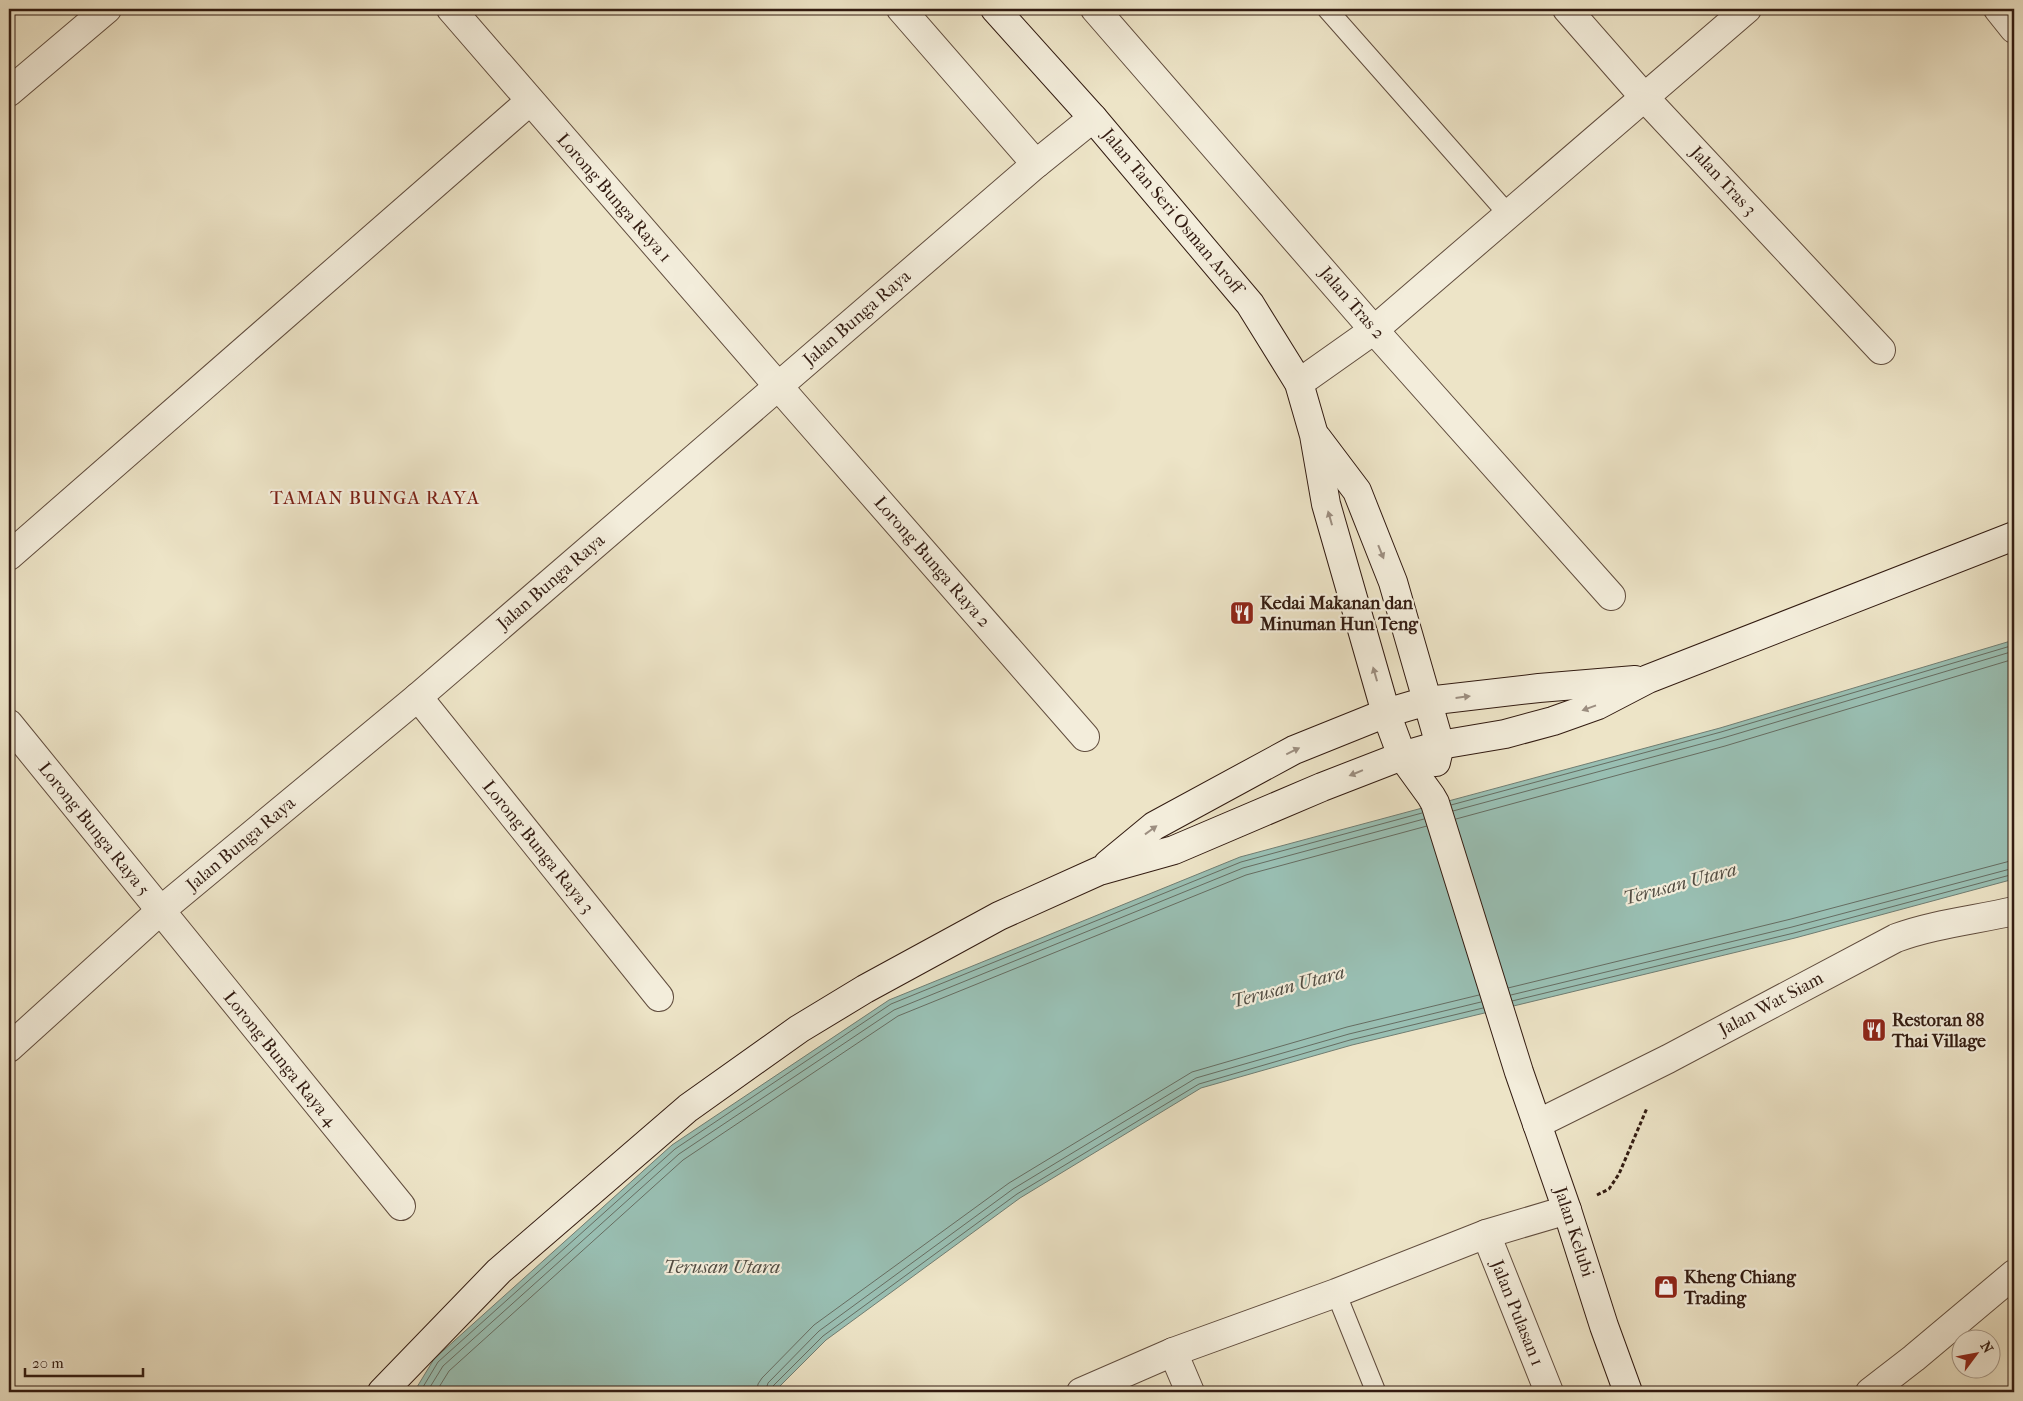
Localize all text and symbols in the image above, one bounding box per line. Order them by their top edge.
street label: Jalan Tan Seri Osman Aroff [1096,123,1250,301]
street label: Lorong Bunga Raya 1 [552,129,676,267]
street label: Jalan Tras 3 [1684,141,1760,220]
street label: Jalan Tras 2 [1314,261,1389,343]
street label: Jalan Bunga Raya [797,265,916,372]
district label: TAMAN BUNGA RAYA [270,487,480,509]
street label: Lorong Bunga Raya 2 [869,492,995,632]
one-way arrow [1325,510,1333,525]
street label: Jalan Bunga Raya [491,529,610,636]
one-way arrow [1378,545,1386,559]
place label: Kedai Makanan dan Minuman Hun Teng [1259,593,1419,635]
restaurant icon: Kedai Makanan dan Minuman Hun Teng [1229,600,1255,626]
one-way arrow [1371,666,1379,681]
one-way arrow [1456,692,1472,700]
one-way arrow [1581,704,1596,712]
one-way arrow [1286,747,1300,755]
street label: Lorong Bunga Raya 5 [34,758,154,900]
one-way arrow [1349,770,1363,778]
street label: Lorong Bunga Raya 3 [478,776,598,918]
street label: Jalan Bunga Raya [181,792,300,897]
one-way arrow [1144,824,1157,835]
water label: Terusan Utara [1621,858,1739,910]
water label: Terusan Utara [1229,961,1347,1013]
street label: Jalan Wat Siam [1713,968,1827,1041]
street label: Lorong Bunga Raya 4 [219,987,341,1131]
place label: Restoran 88 Thai Village [1891,1010,1986,1052]
restaurant icon: Restoran 88 Thai Village [1861,1017,1887,1043]
street label: Jalan Kelubi [1549,1182,1599,1280]
street label: Jalan Pulasan 1 [1485,1255,1548,1369]
water label: Terusan Utara [664,1256,780,1278]
place label: Kheng Chiang Trading [1683,1267,1797,1309]
shop icon: Kheng Chiang Trading [1653,1274,1679,1300]
north arrow [1950,1328,2000,1378]
text: N [1977,1338,1997,1357]
scale bar [25,1346,142,1378]
text: 20 m [32,1354,64,1372]

